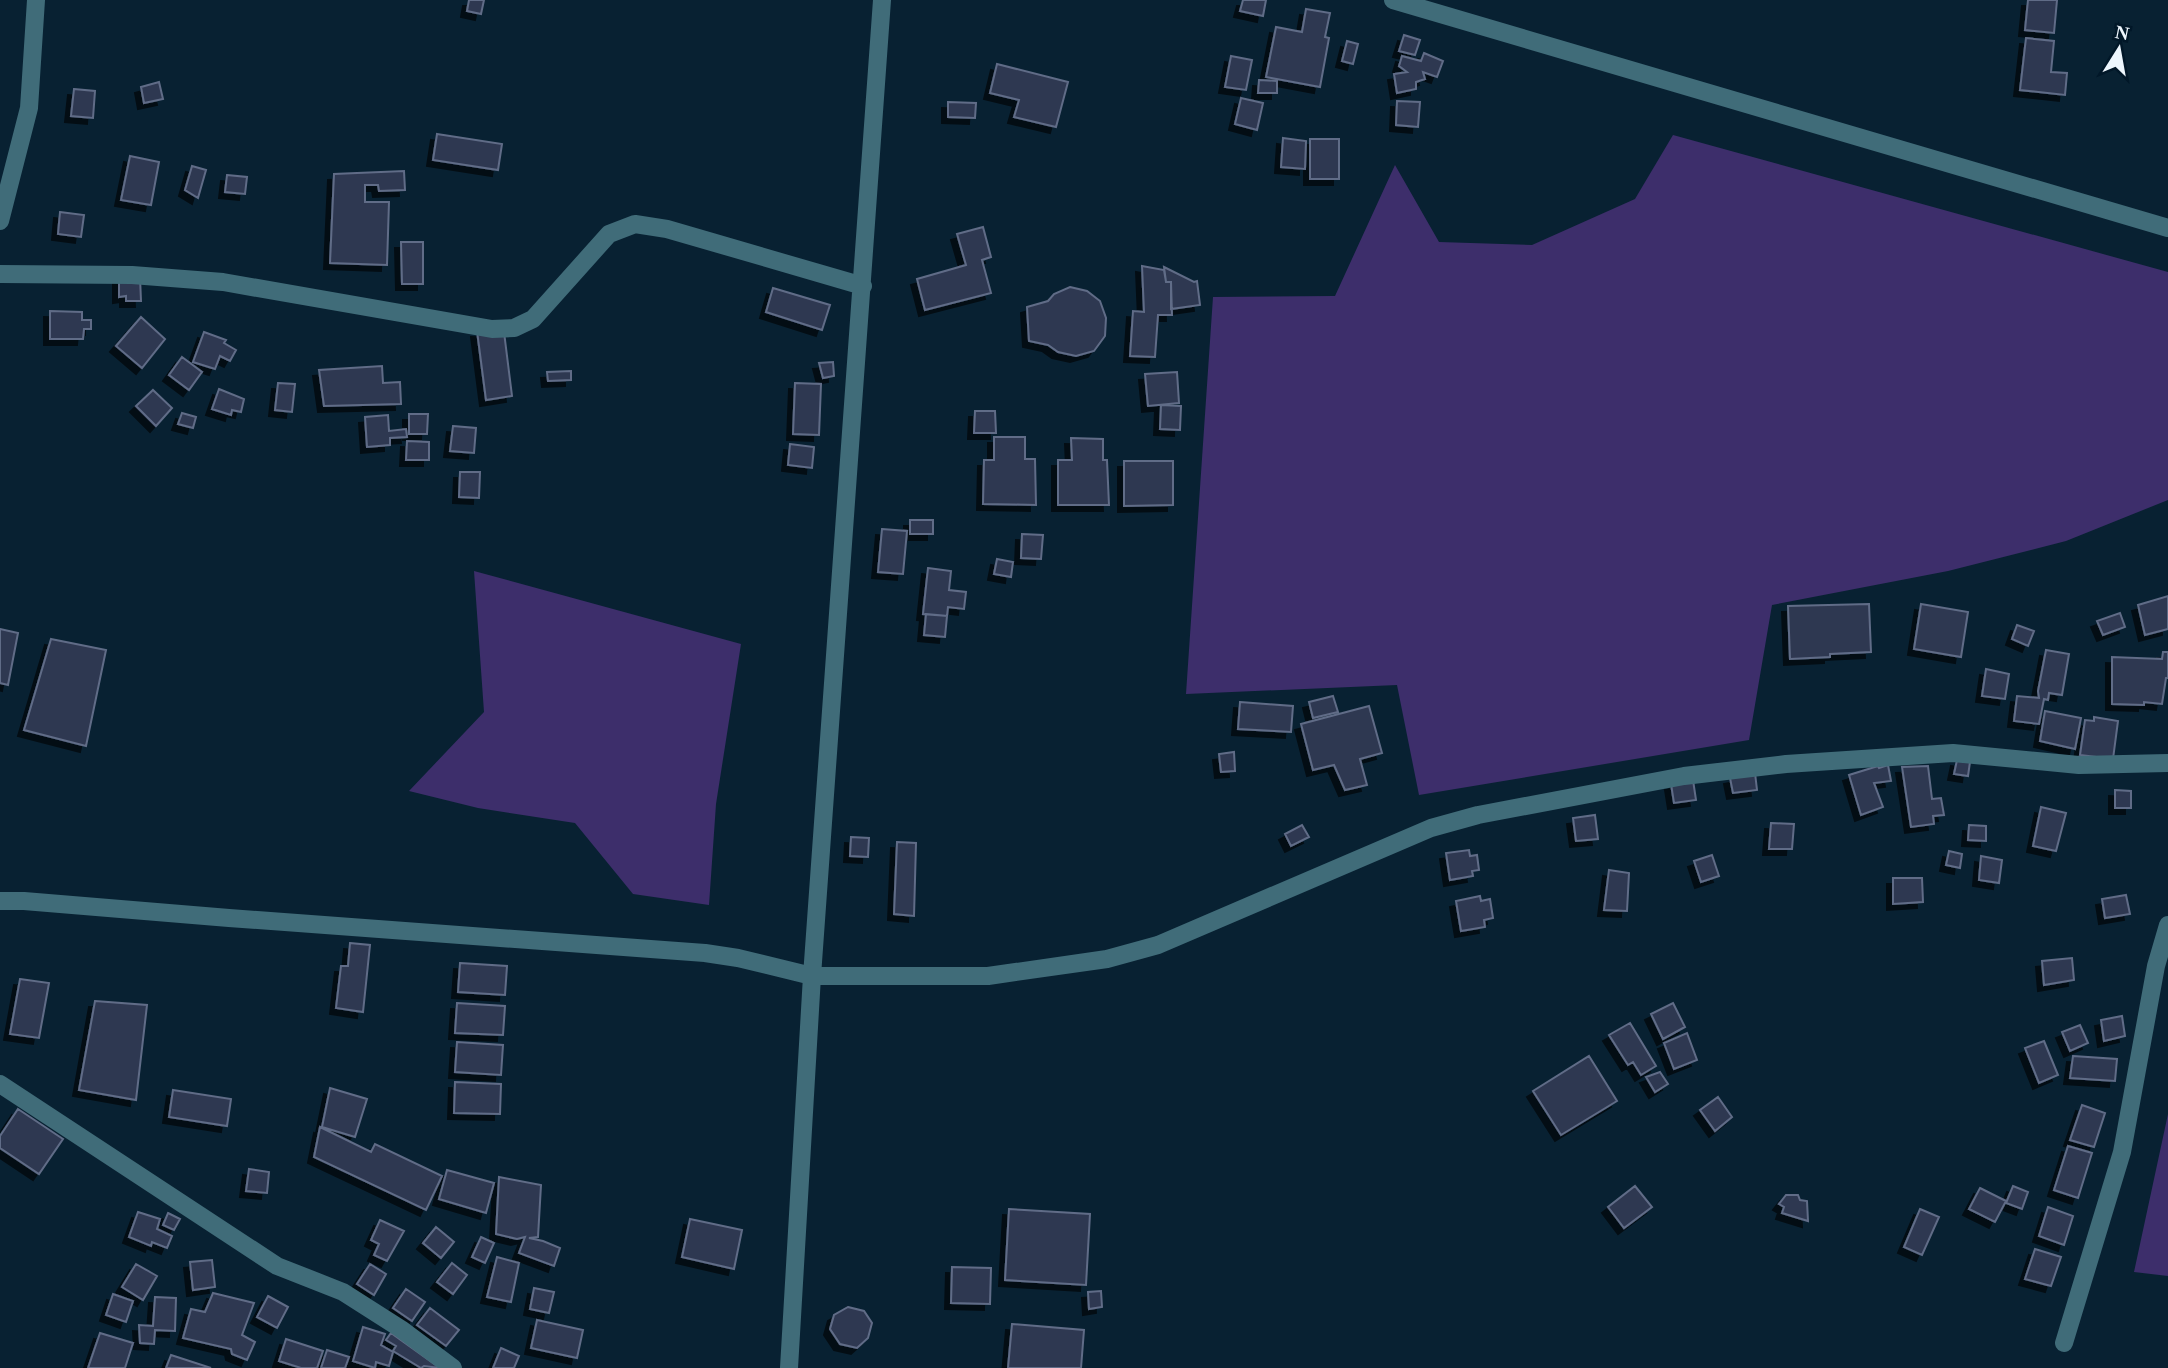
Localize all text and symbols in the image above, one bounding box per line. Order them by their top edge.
north arrow [2084,14,2154,84]
text: N [2113,21,2131,44]

